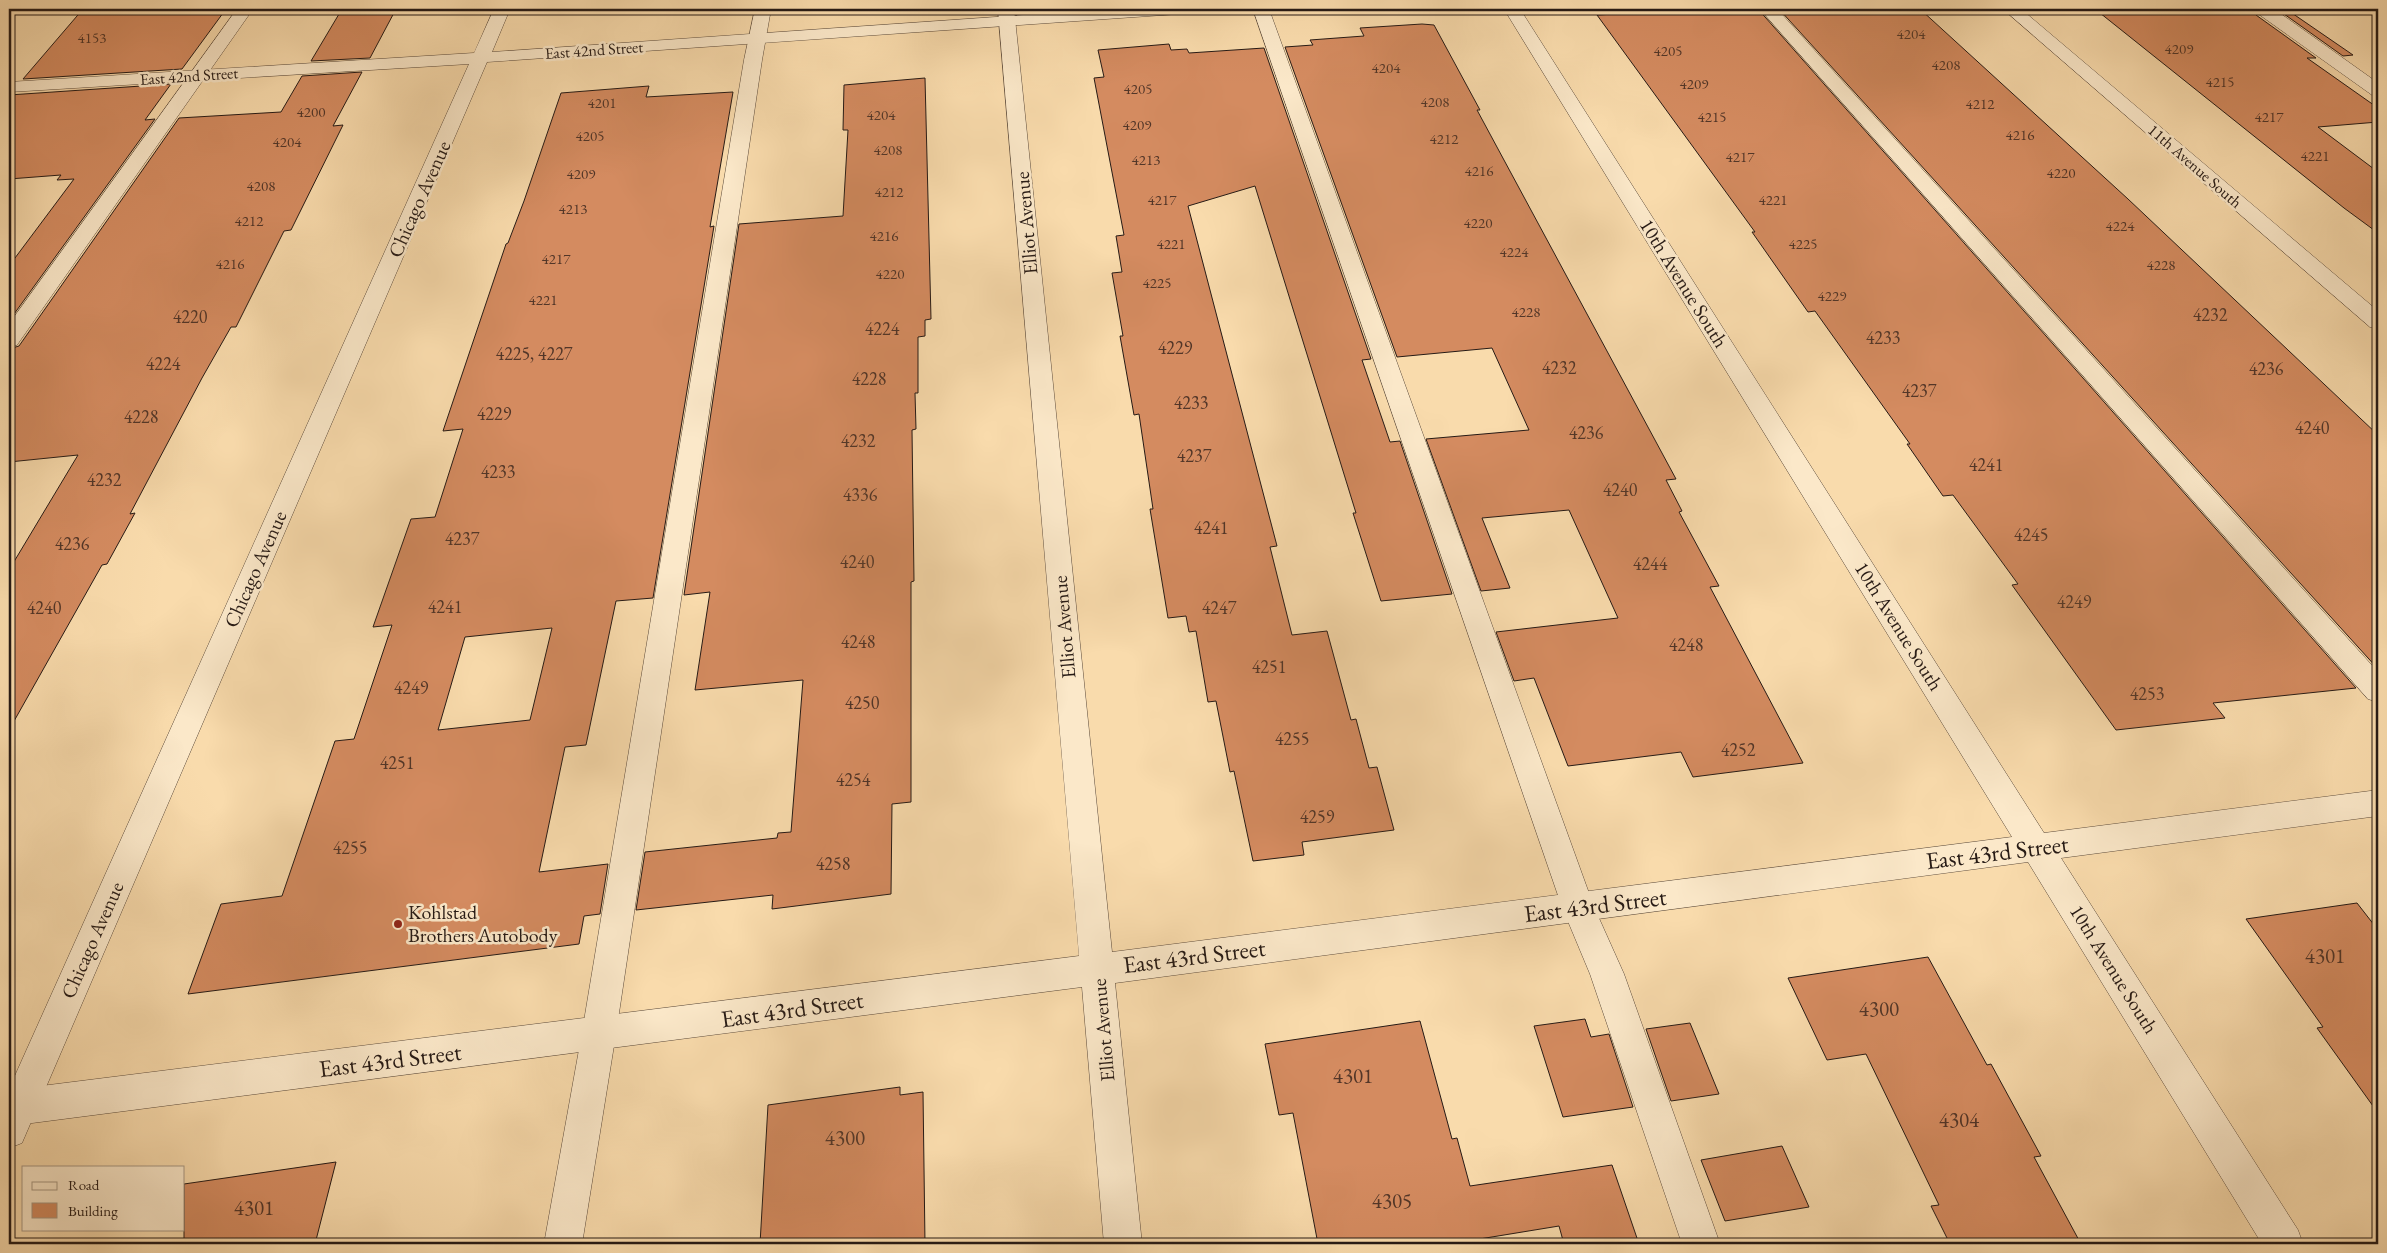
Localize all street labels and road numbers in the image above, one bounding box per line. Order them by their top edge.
street label: East 42nd Street [544,36,644,64]
street label: East 42nd Street [139,62,239,90]
street label: 11th Avenue South [2144,119,2246,213]
street label: Chicago Avenue [382,136,456,261]
street label: Elliot Avenue [1009,170,1043,276]
street label: 10th Avenue South [1634,214,1734,352]
street label: Chicago Avenue [218,506,292,631]
street label: 10th Avenue South [1849,557,1949,695]
street label: Elliot Avenue [1047,574,1081,680]
street label: East 43rd Street [1924,828,2070,876]
street label: Chicago Avenue [55,877,129,1002]
street label: East 43rd Street [1522,881,1668,929]
street label: 10th Avenue South [2064,900,2164,1038]
street label: East 43rd Street [1121,932,1267,980]
street label: Elliot Avenue [1086,977,1120,1083]
street label: East 43rd Street [719,984,866,1034]
street label: East 43rd Street [317,1036,463,1084]

